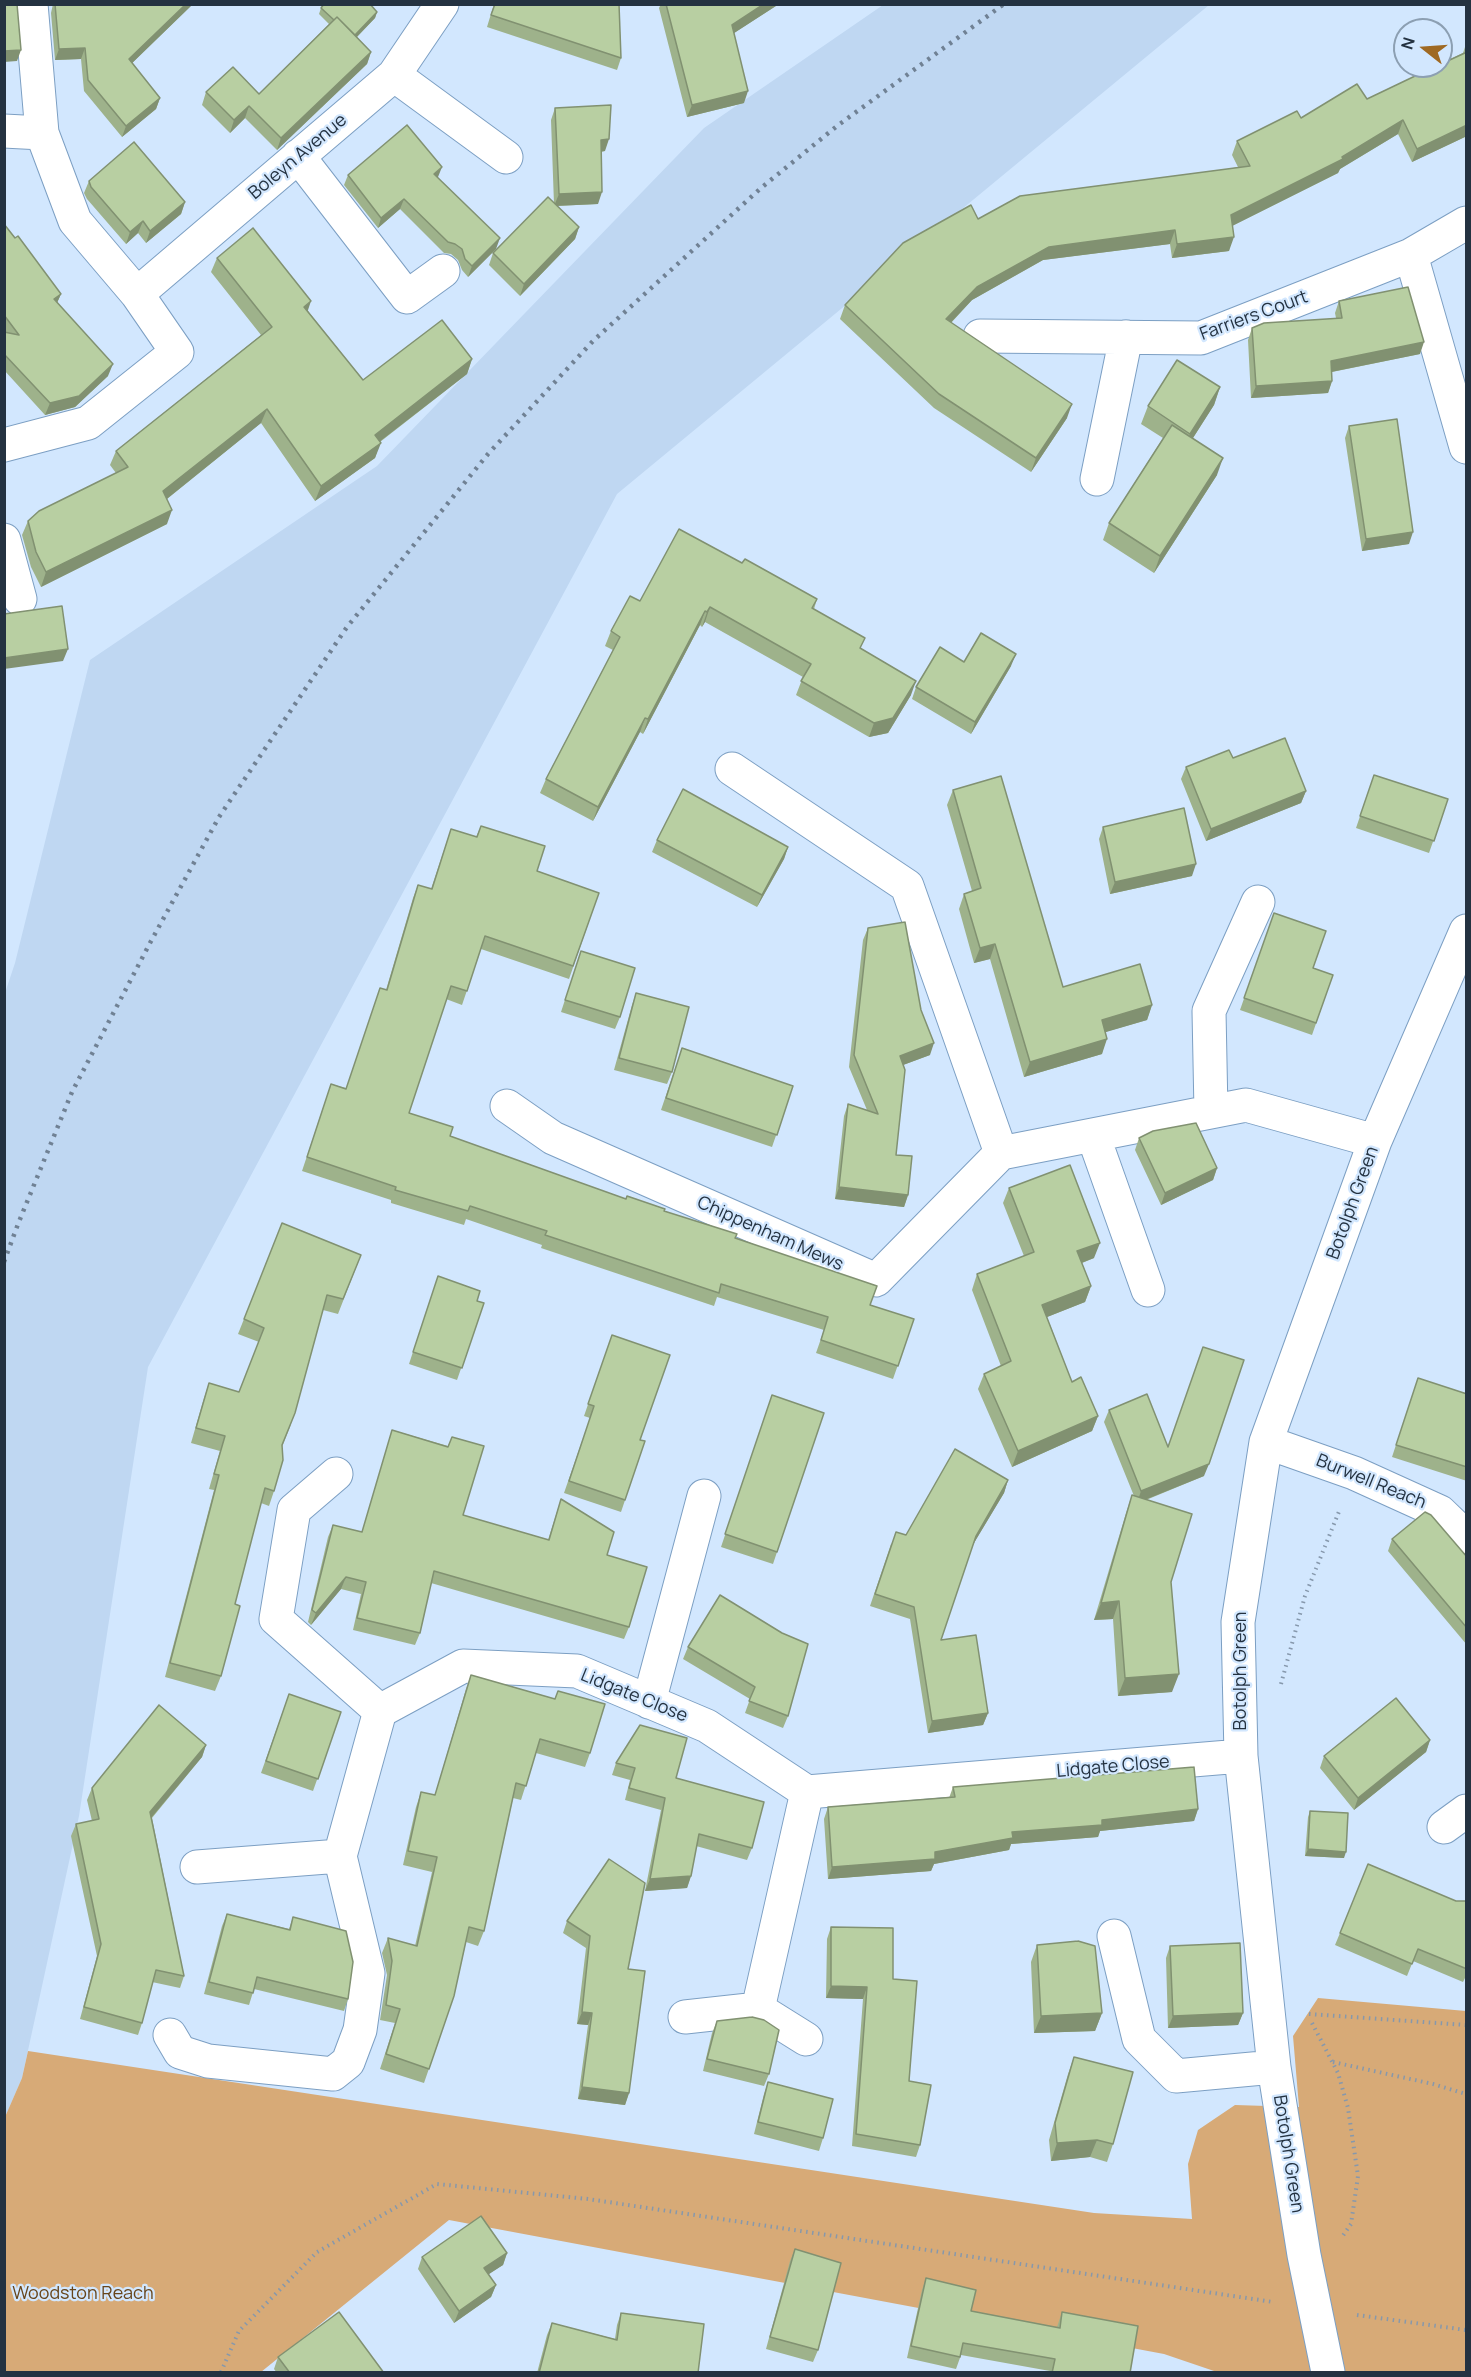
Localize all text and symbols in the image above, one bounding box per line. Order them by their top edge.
north arrow [1393,18,1453,78]
text: N [1395,35,1420,52]
street label: Boleyn Avenue [244,110,352,204]
street label: Farriers Court [1197,286,1311,346]
street label: Botolph Green [1323,1143,1383,1263]
street label: Chippenham Mews [694,1192,846,1276]
street label: Burwell Reach [1313,1450,1429,1514]
street label: Botolph Green [1230,1612,1252,1730]
street label: Lidgate Close [577,1665,691,1727]
street label: Lidgate Close [1056,1751,1170,1783]
street label: Botolph Green [1268,2094,1308,2214]
park label: Woodston Reach [12,2283,154,2305]

